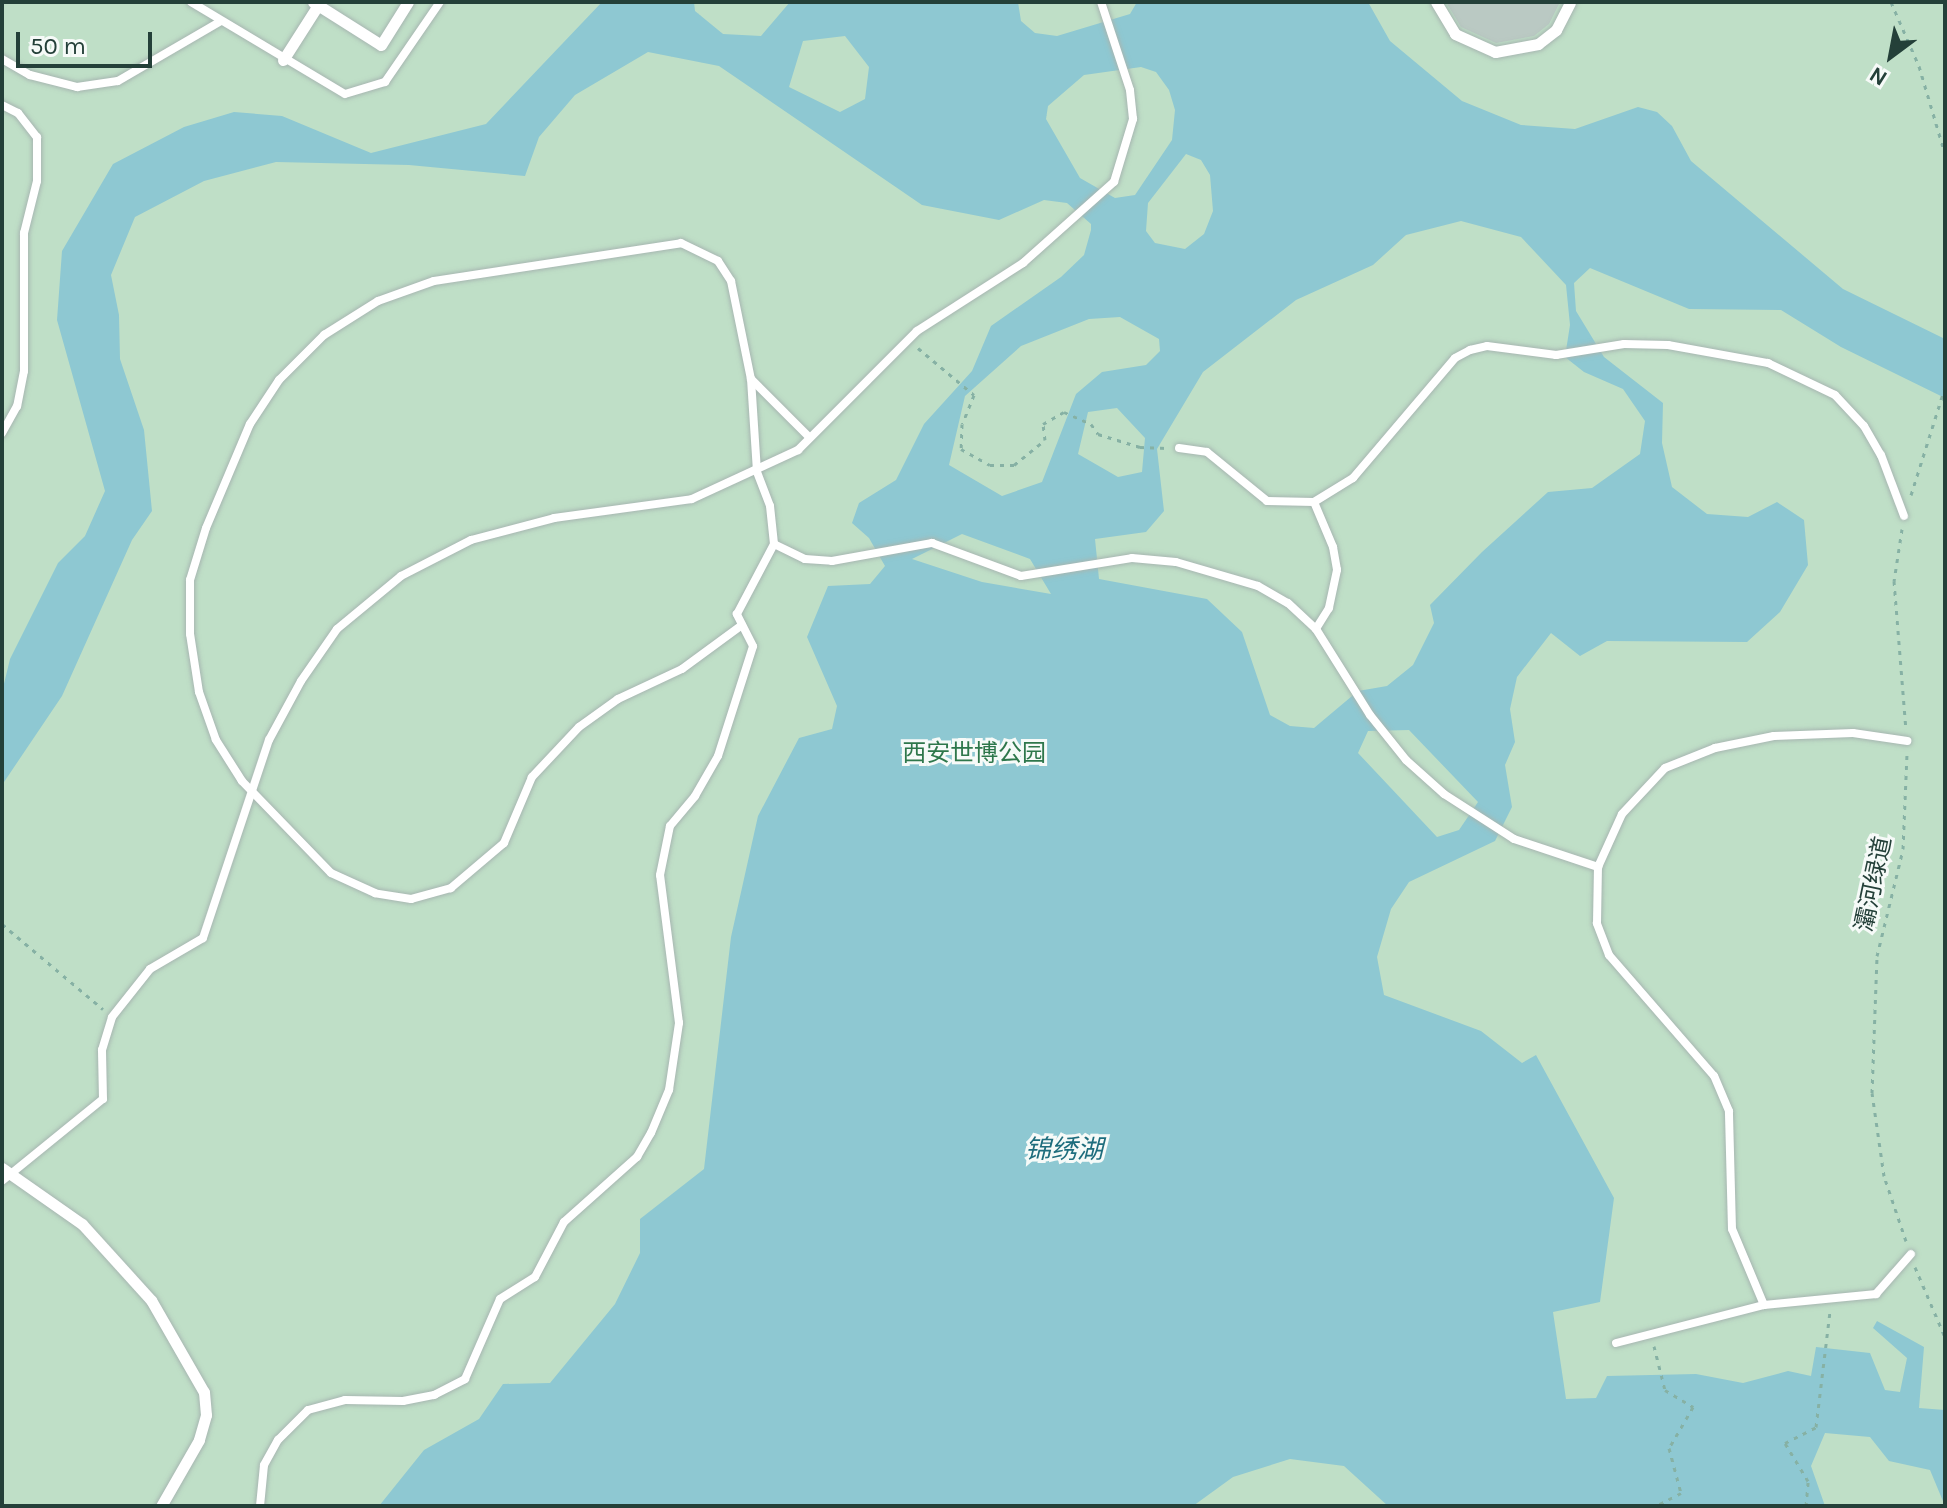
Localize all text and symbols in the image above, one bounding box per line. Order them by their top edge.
scale bar [20,16,156,66]
north arrow [1851,16,1931,96]
text: 50 m [30,32,86,60]
text: N [1865,61,1892,92]
park label: 西安世博公园 [902,740,1046,768]
street label: 灞河绿道 [1850,834,1898,934]
water label: 锦绣湖 [1025,1134,1103,1166]

